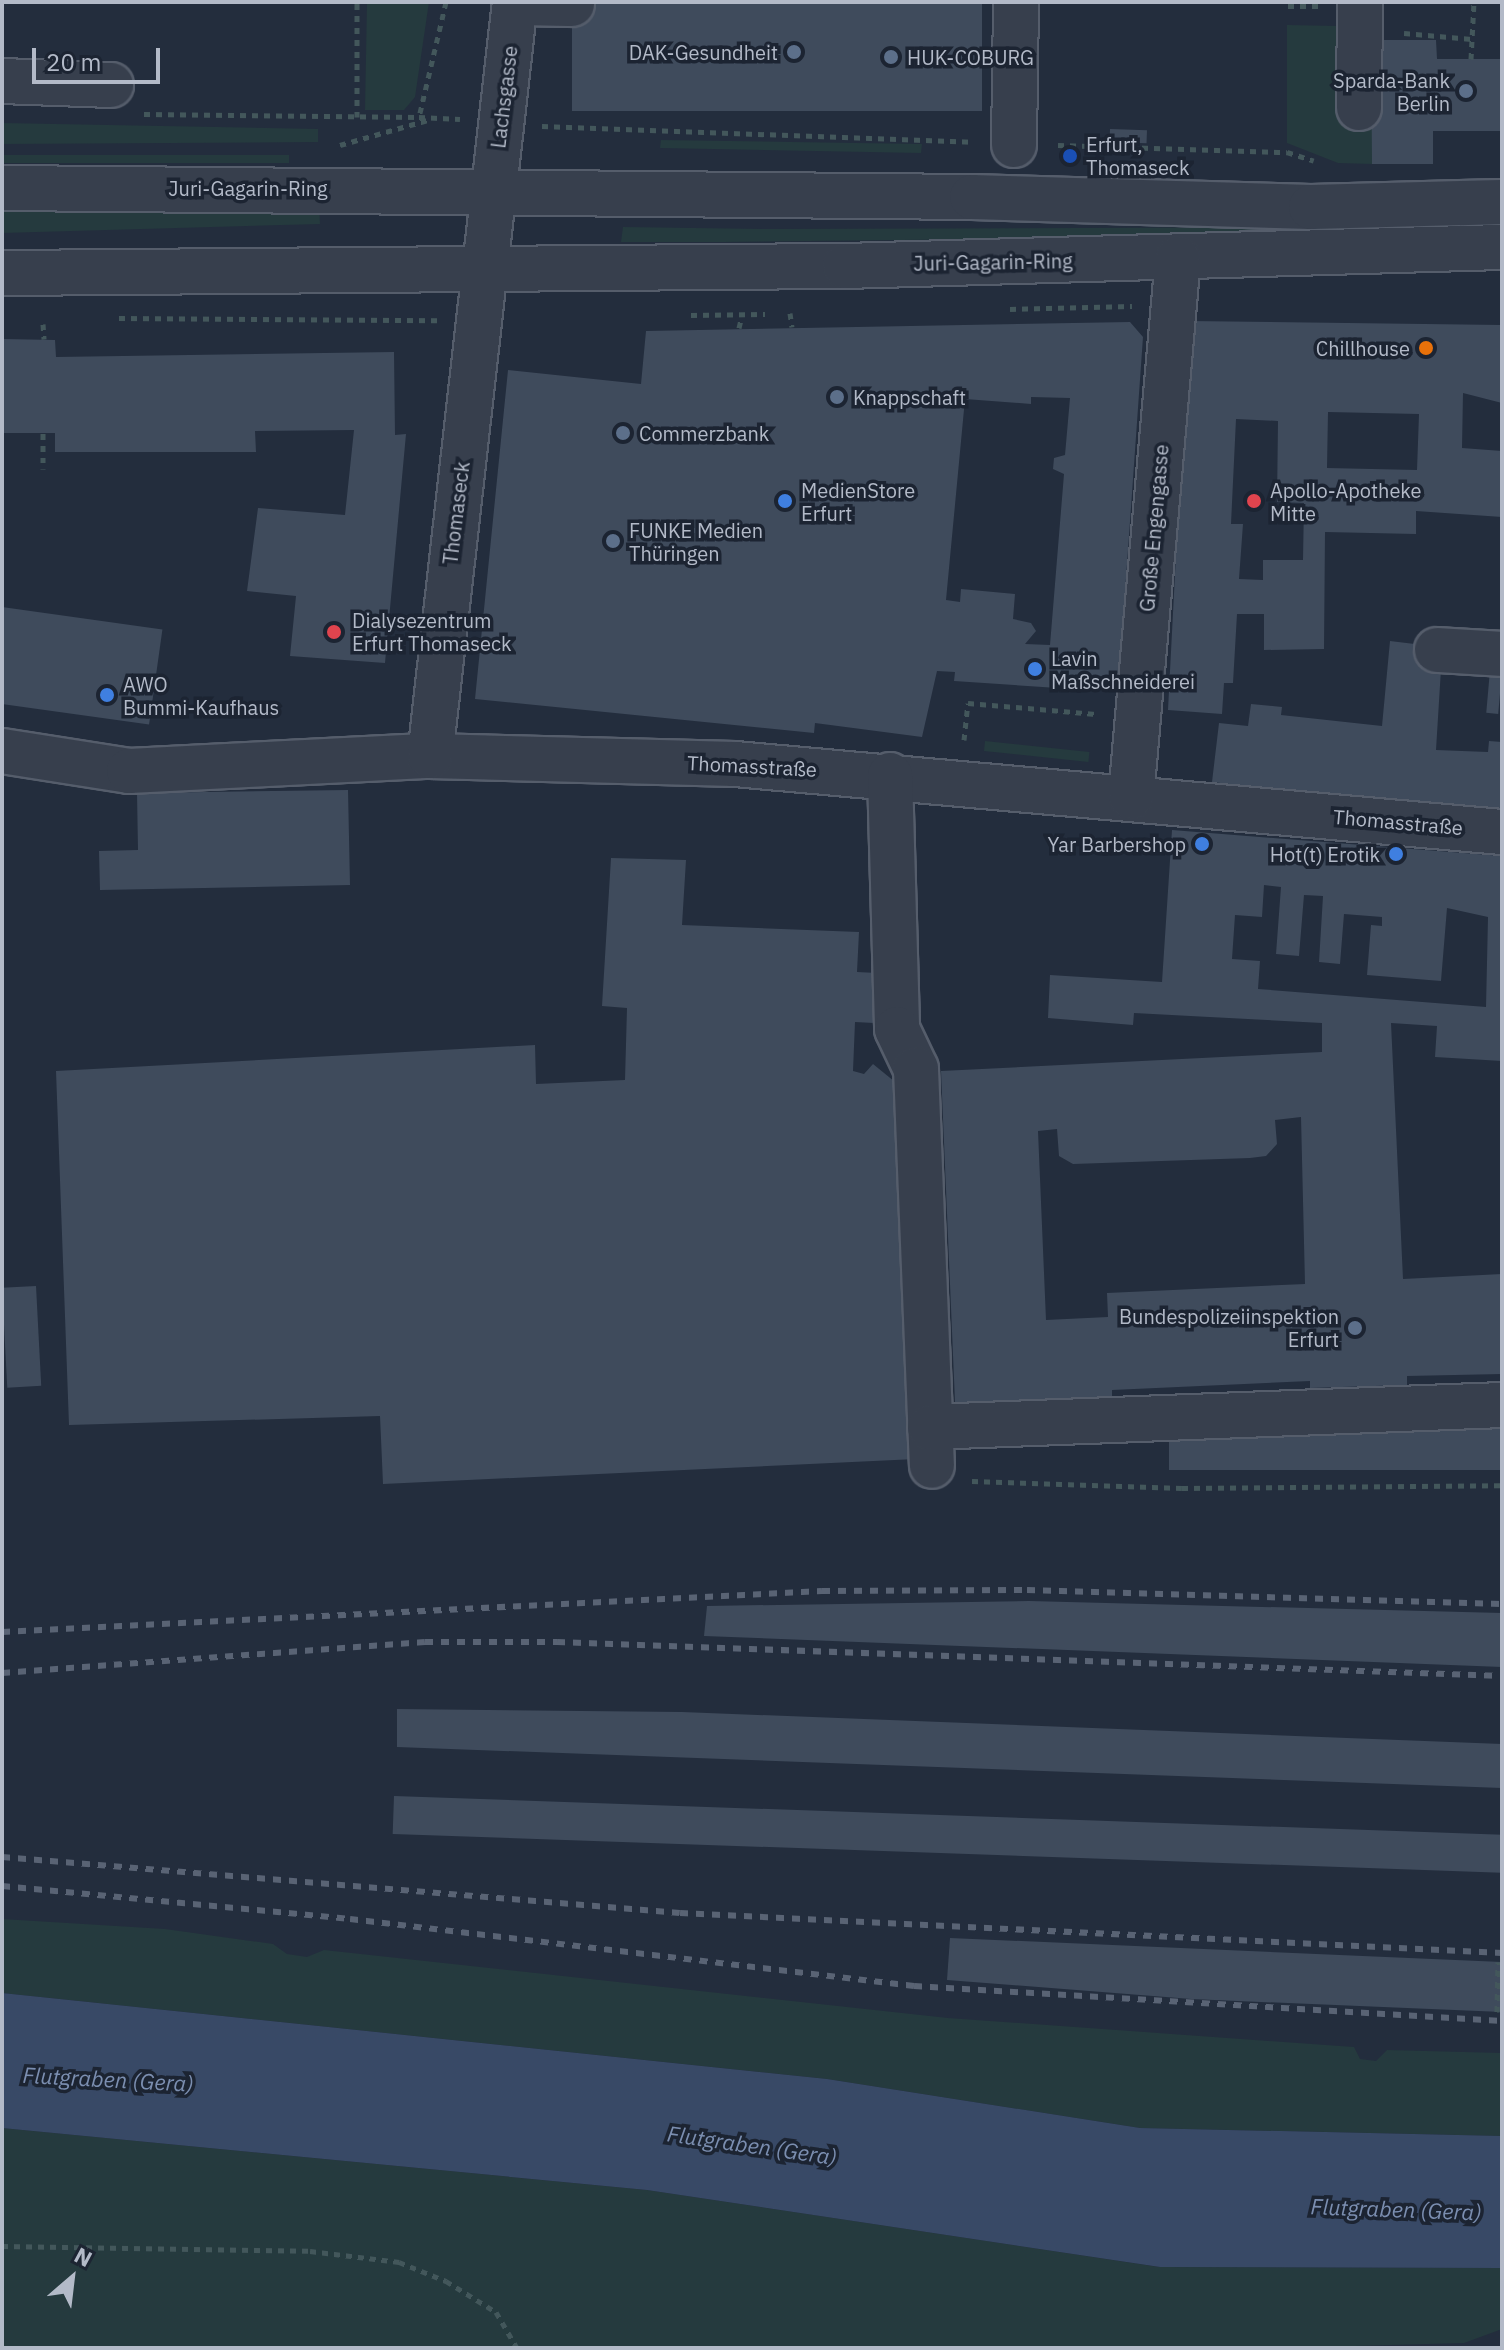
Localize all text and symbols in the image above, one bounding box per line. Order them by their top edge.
scale bar [36,32,164,82]
place label: DAK-Gesundheit [629,40,778,64]
marker: DAK-Gesundheit [785,43,803,61]
street label: Lachsgasse [486,44,522,150]
place label: HUK-COBURG [907,45,1034,69]
text: 20 m [46,46,101,78]
marker: HUK-COBURG [882,48,900,66]
place label: Sparda-Bank Berlin [1333,68,1450,115]
marker: Sparda-Bank Berlin [1457,82,1475,100]
place label: Erfurt, Thomaseck [1086,132,1189,179]
marker: Erfurt, Thomaseck [1061,147,1079,165]
street label: Juri-Gagarin-Ring [168,176,328,200]
street label: Juri-Gagarin-Ring [913,249,1073,275]
place label: Chillhouse [1316,336,1410,360]
marker: Chillhouse [1417,339,1435,357]
place label: Knappschaft [853,385,966,409]
marker: Knappschaft [828,388,846,406]
place label: Commerzbank [639,421,769,445]
marker: Commerzbank [614,424,632,442]
street label: Große Engengasse [1135,443,1173,613]
street label: Thomaseck [438,460,474,566]
place label: MedienStore Erfurt [801,478,915,525]
place label: Apollo-Apotheke Mitte [1270,478,1422,525]
marker: MedienStore Erfurt [776,492,794,510]
marker: Apollo-Apotheke Mitte [1245,492,1263,510]
place label: FUNKE Medien Thüringen [629,518,763,565]
marker: FUNKE Medien Thüringen [604,532,622,550]
place label: Dialysezentrum Erfurt Thomaseck [352,608,512,655]
marker: Dialysezentrum Erfurt Thomaseck [323,621,345,643]
place label: Lavin Maßschneiderei [1051,646,1195,693]
marker: Lavin Maßschneiderei [1026,660,1044,678]
place label: AWO Bummi-Kaufhaus [123,672,279,719]
marker: AWO Bummi-Kaufhaus [98,686,116,704]
street label: Thomasstraße [686,751,818,781]
street label: Thomasstraße [1332,804,1464,840]
place label: Yar Barbershop [1048,832,1186,856]
marker: Yar Barbershop [1193,835,1211,853]
place label: Hot(t) Erotik [1270,842,1380,866]
marker: Hot(t) Erotik [1387,845,1405,863]
place label: Bundespolizeiinspektion Erfurt [1119,1304,1339,1351]
marker: Bundespolizeiinspektion Erfurt [1346,1319,1364,1337]
water label: Flutgraben (Gera) [22,2061,194,2097]
water label: Flutgraben (Gera) [666,2120,838,2170]
water label: Flutgraben (Gera) [1310,2193,1482,2225]
north arrow [32,2238,112,2318]
text: N [70,2240,97,2273]

